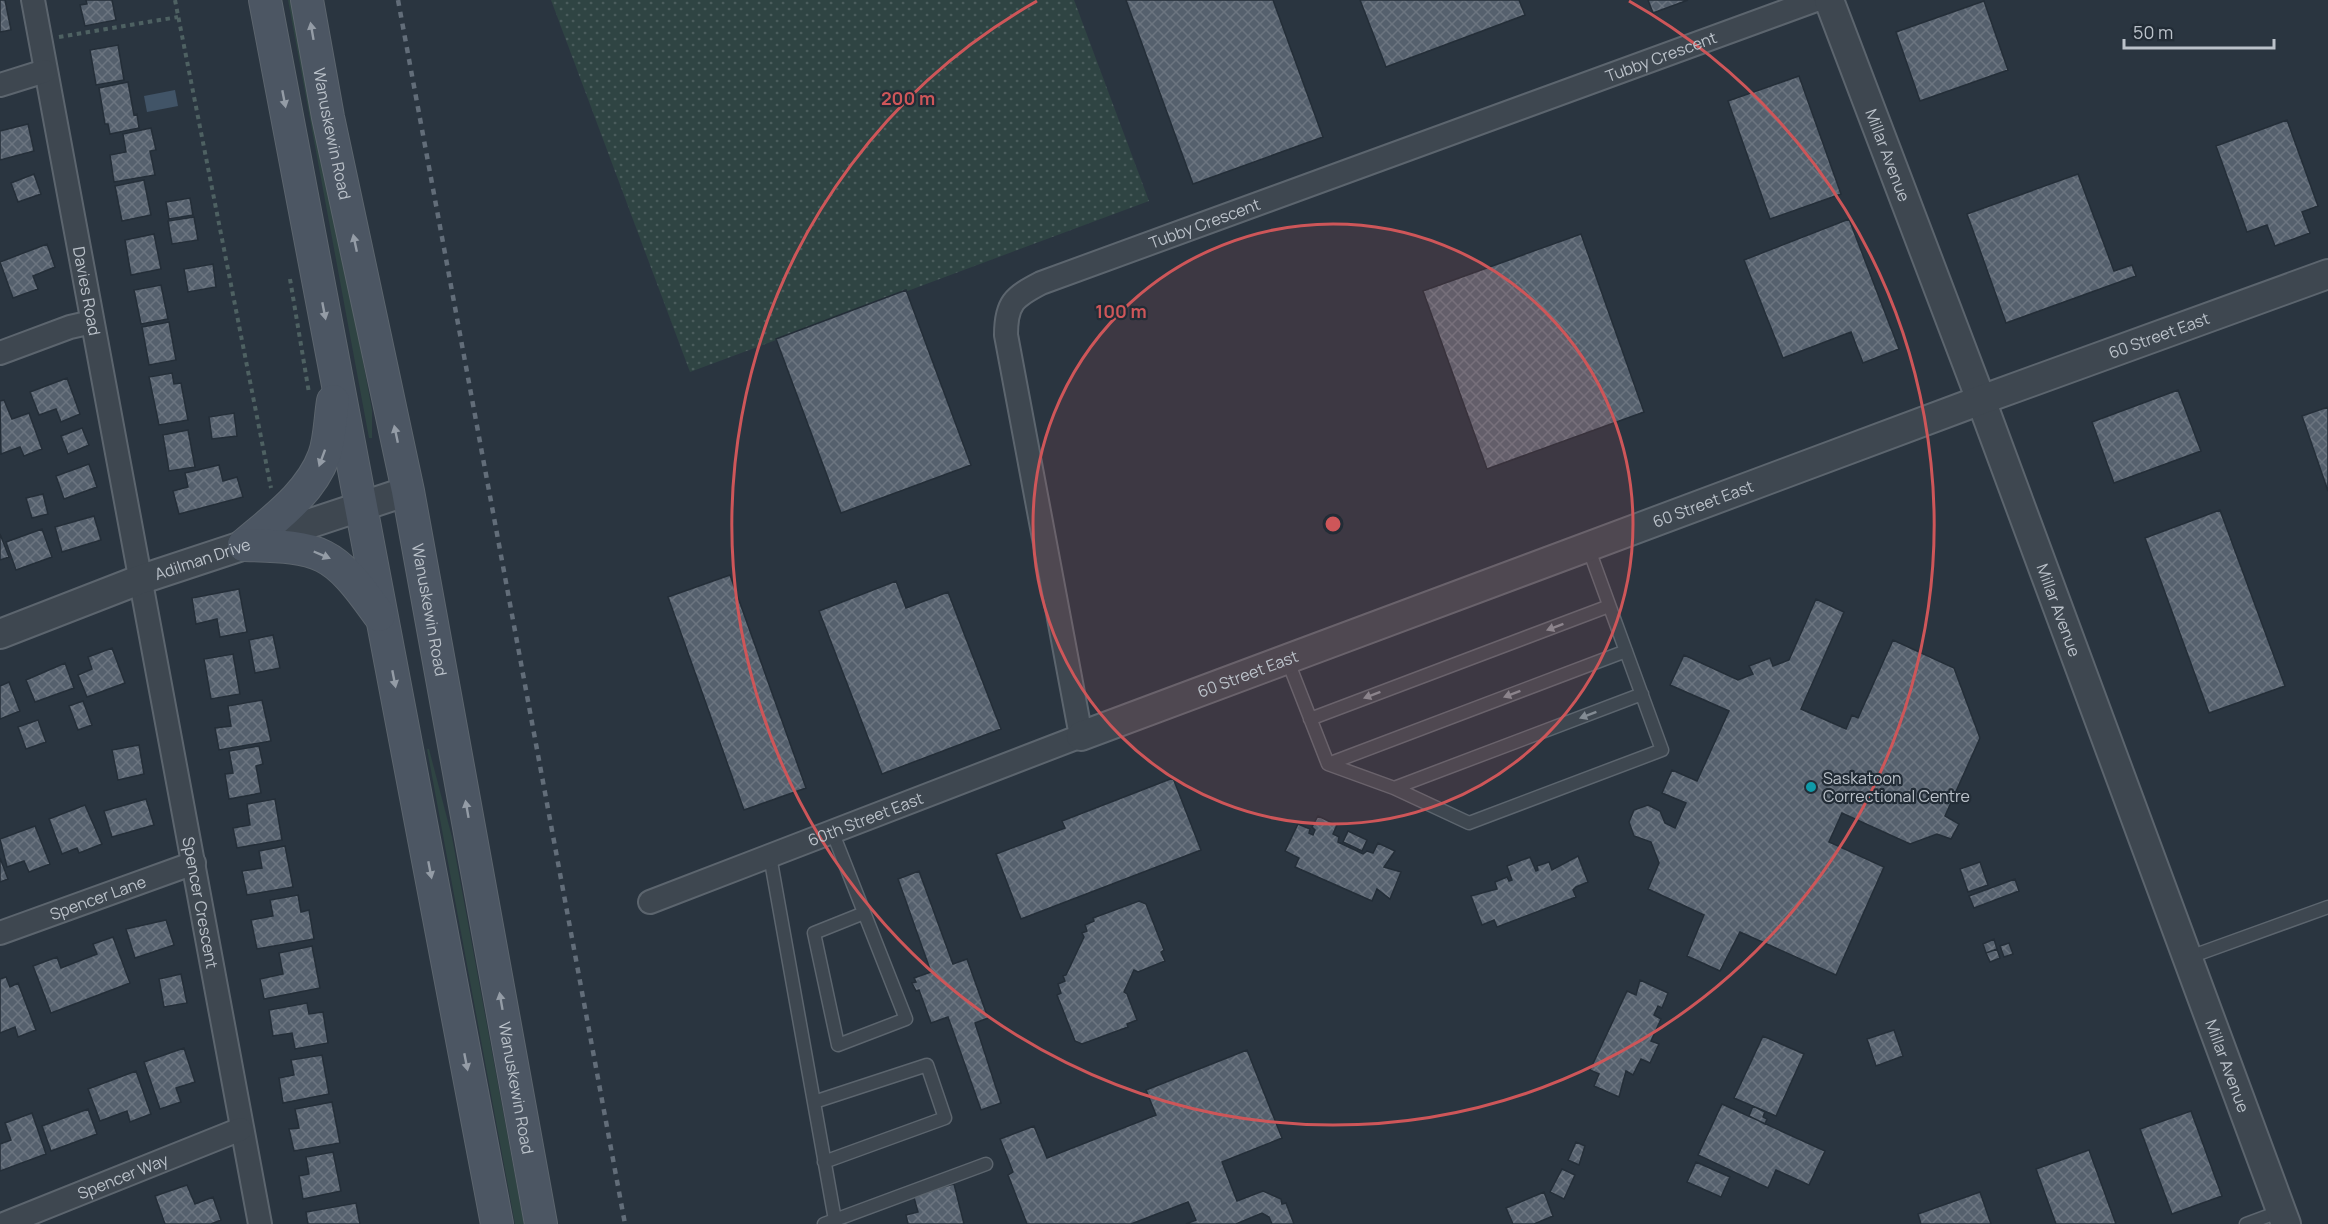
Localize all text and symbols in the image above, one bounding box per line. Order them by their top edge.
scale bar [2124,12,2274,50]
text: 50 m [2133,20,2173,44]
one-way arrow [307,22,316,41]
street label: Tubby Crescent [1602,26,1720,87]
street label: Wanuskewin Road [308,66,356,202]
text: 200 m [881,86,935,110]
one-way arrow [280,89,289,108]
street label: Millar Avenue [1860,106,1916,205]
street label: Tubby Crescent [1146,193,1263,254]
one-way arrow [350,233,359,252]
street label: Davies Road [68,245,106,337]
text: 100 m [1095,299,1147,323]
one-way arrow [320,302,329,321]
street label: 60 Street East [2105,307,2213,364]
one-way arrow [391,424,400,443]
one-way arrow [317,449,327,467]
street label: 60 Street East [1650,475,1757,533]
centre of rings [1323,514,1343,534]
street label: Adilman Drive [152,533,253,585]
street label: Wanuskewin Road [407,542,452,678]
one-way arrow [313,550,331,560]
street label: Millar Avenue [2032,561,2086,660]
one-way arrow [1546,622,1564,632]
street label: 60 Street East [1194,645,1301,703]
one-way arrow [390,669,399,688]
one-way arrow [1503,690,1521,699]
one-way arrow [1363,691,1381,701]
one-way arrow [1578,710,1596,720]
place label: Saskatoon Correctional Centre [1823,767,1970,807]
marker: Saskatoon Correctional Centre [1804,780,1818,794]
street label: 60th Street East [805,787,926,851]
one-way arrow [462,799,471,818]
street label: Spencer Crescent [177,835,223,970]
one-way arrow [426,861,435,880]
street label: Spencer Lane [47,870,149,925]
one-way arrow [497,991,506,1010]
street label: Millar Avenue [2200,1016,2255,1115]
street label: Wanuskewin Road [494,1020,539,1156]
one-way arrow [462,1052,471,1071]
street label: Spencer Way [74,1148,172,1204]

